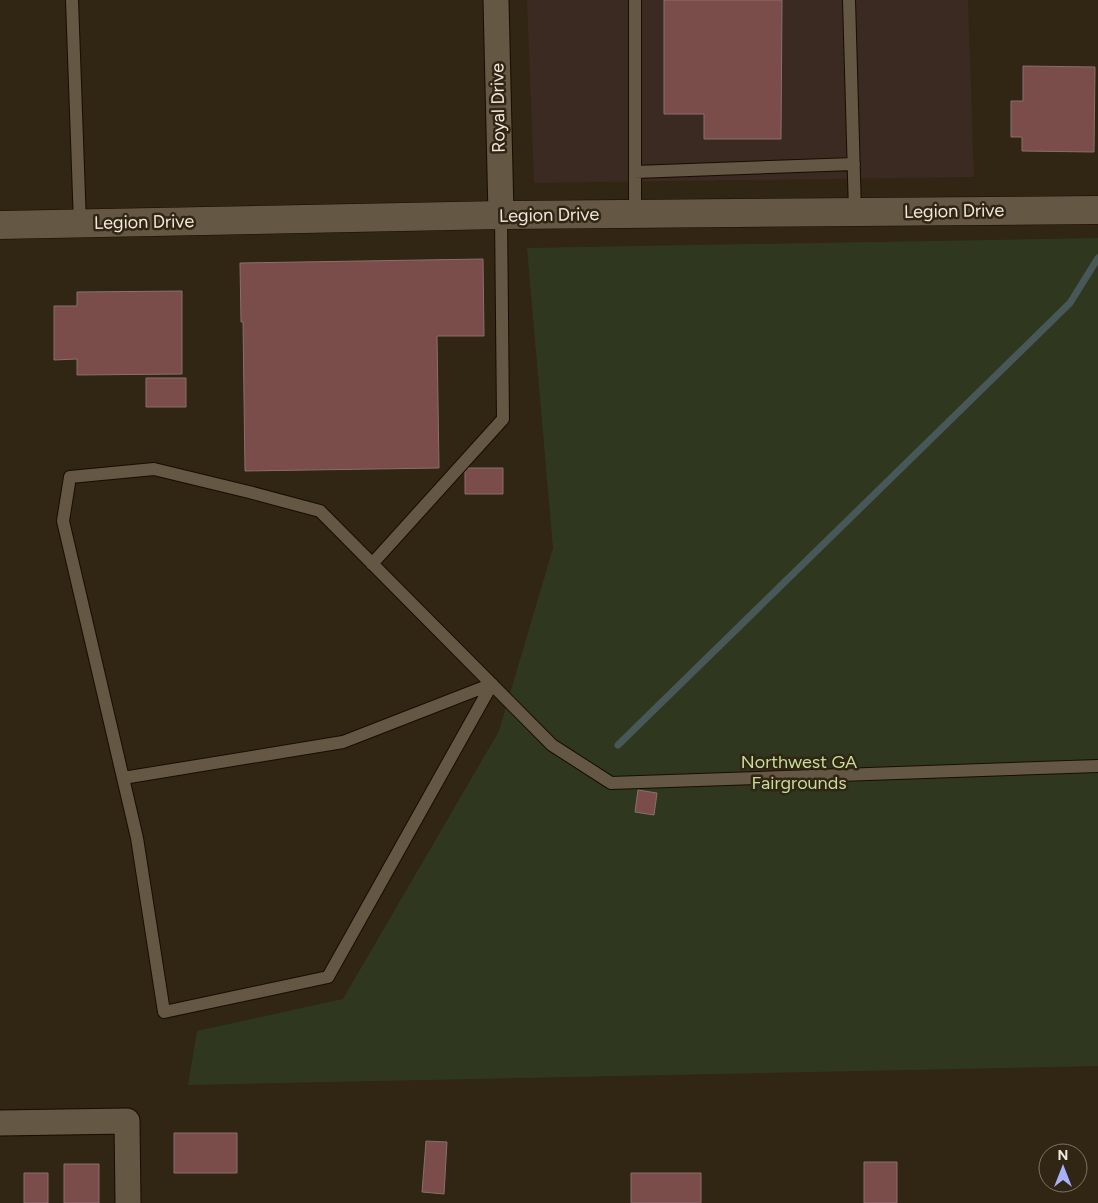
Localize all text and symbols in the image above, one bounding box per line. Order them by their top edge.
street label: Royal Drive [486,63,510,153]
street label: Legion Drive [904,199,1005,223]
street label: Legion Drive [499,203,600,227]
street label: Legion Drive [94,210,195,234]
park label: Northwest GA Fairgrounds [741,751,857,794]
north arrow [1038,1143,1088,1193]
text: N [1058,1147,1068,1164]

